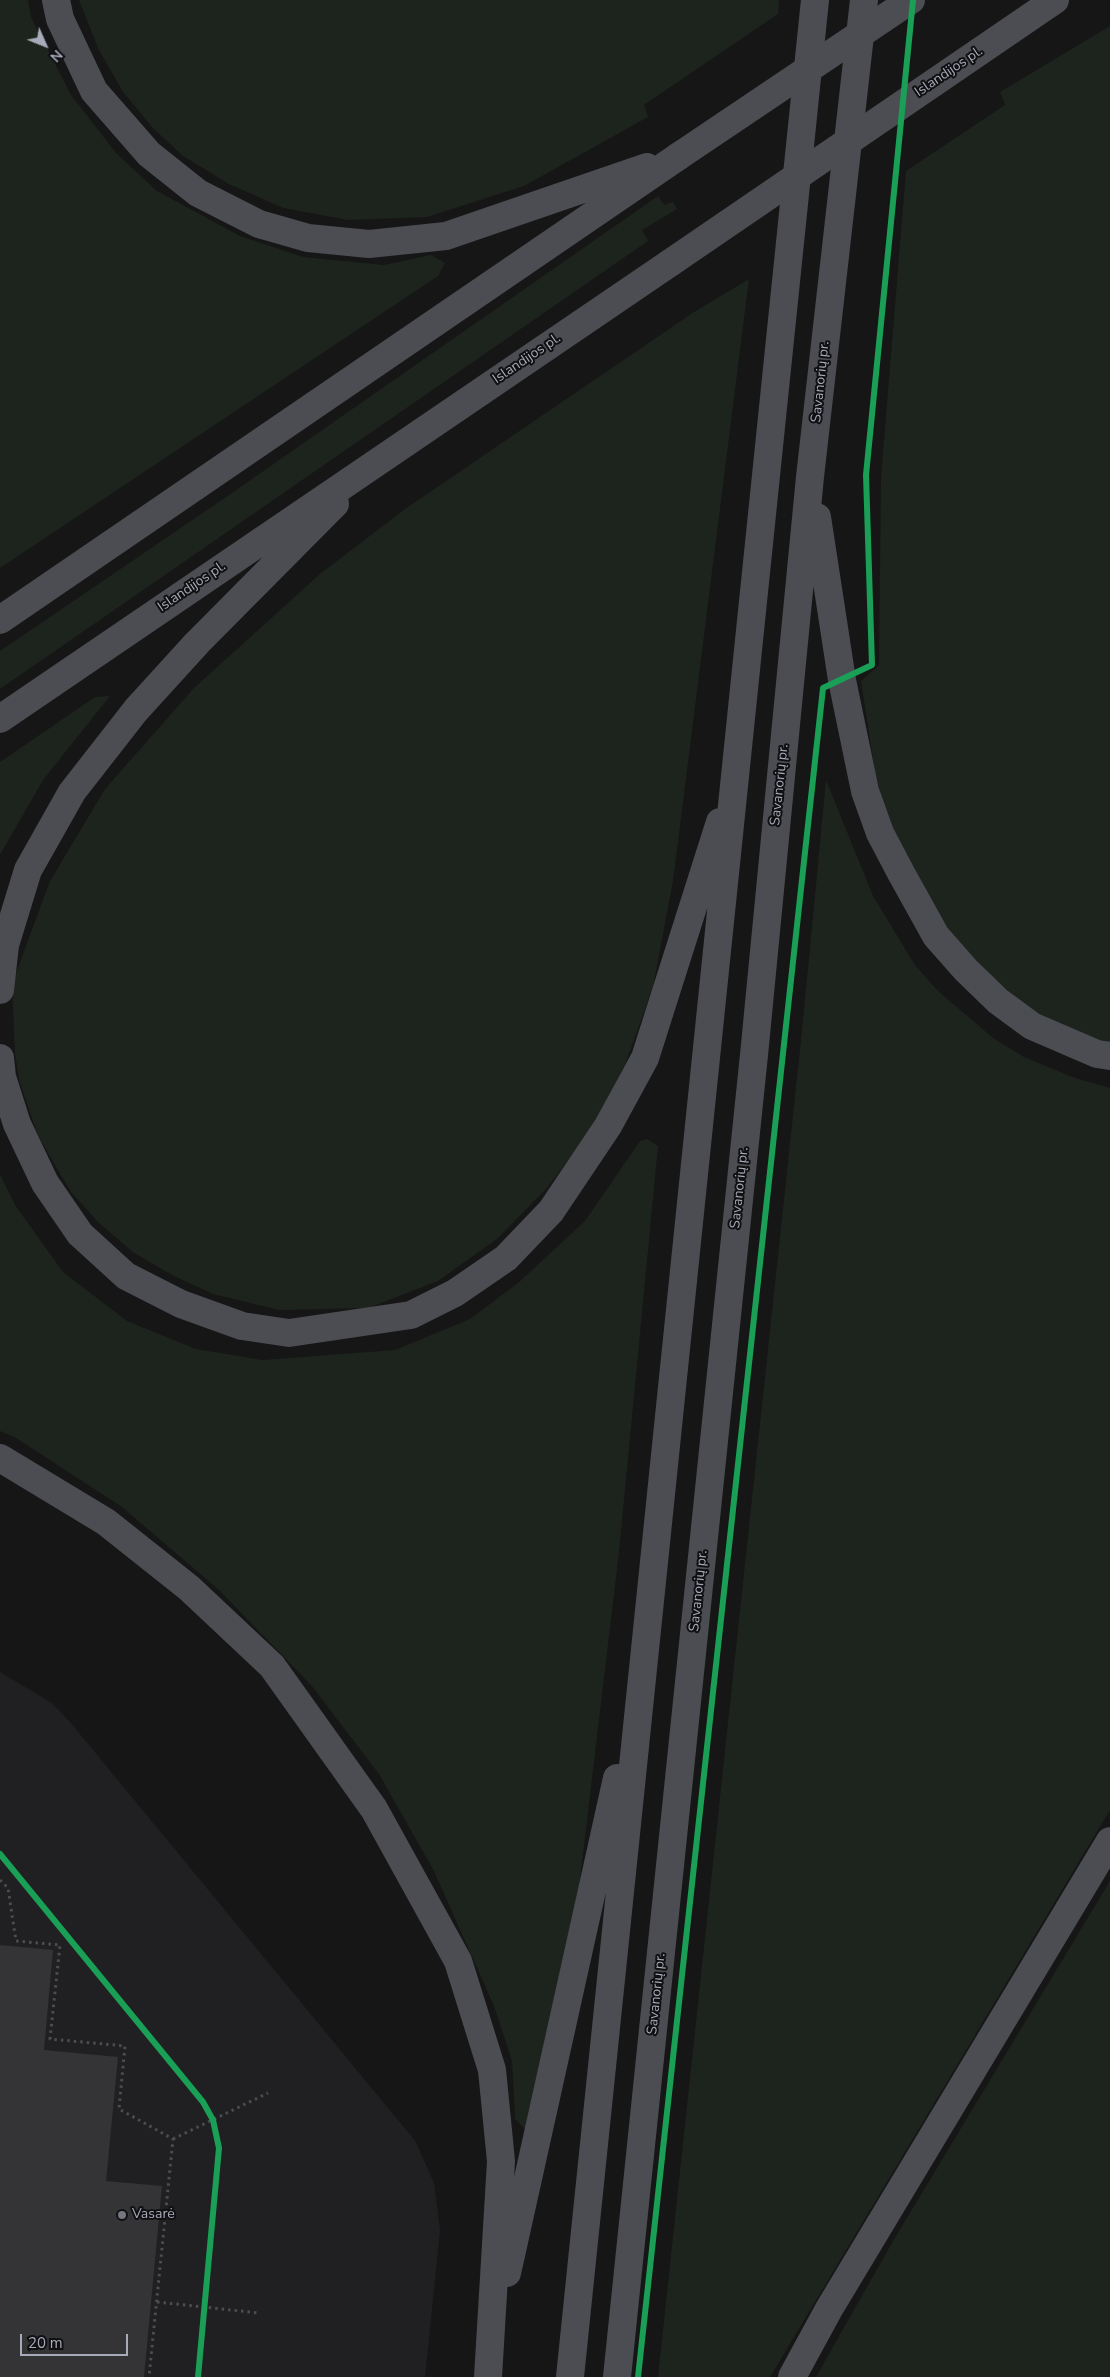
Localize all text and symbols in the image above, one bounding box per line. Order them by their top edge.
north arrow [20,20,70,70]
street label: Islandijos pl. [912,43,986,101]
text: N [46,45,67,66]
street label: Islandijos pl. [490,330,564,388]
street label: Savanorių pr. [808,340,834,424]
street label: Islandijos pl. [155,558,229,616]
street label: Savanorių pr. [767,743,793,827]
street label: Savanorių pr. [727,1146,753,1230]
street label: Savanorių pr. [686,1549,712,1633]
street label: Savanorių pr. [644,1952,670,2036]
place label: Vasarė [132,2207,175,2223]
marker: Vasarė [116,2209,128,2221]
scale bar [22,2324,130,2356]
text: 20 m [28,2333,63,2353]

